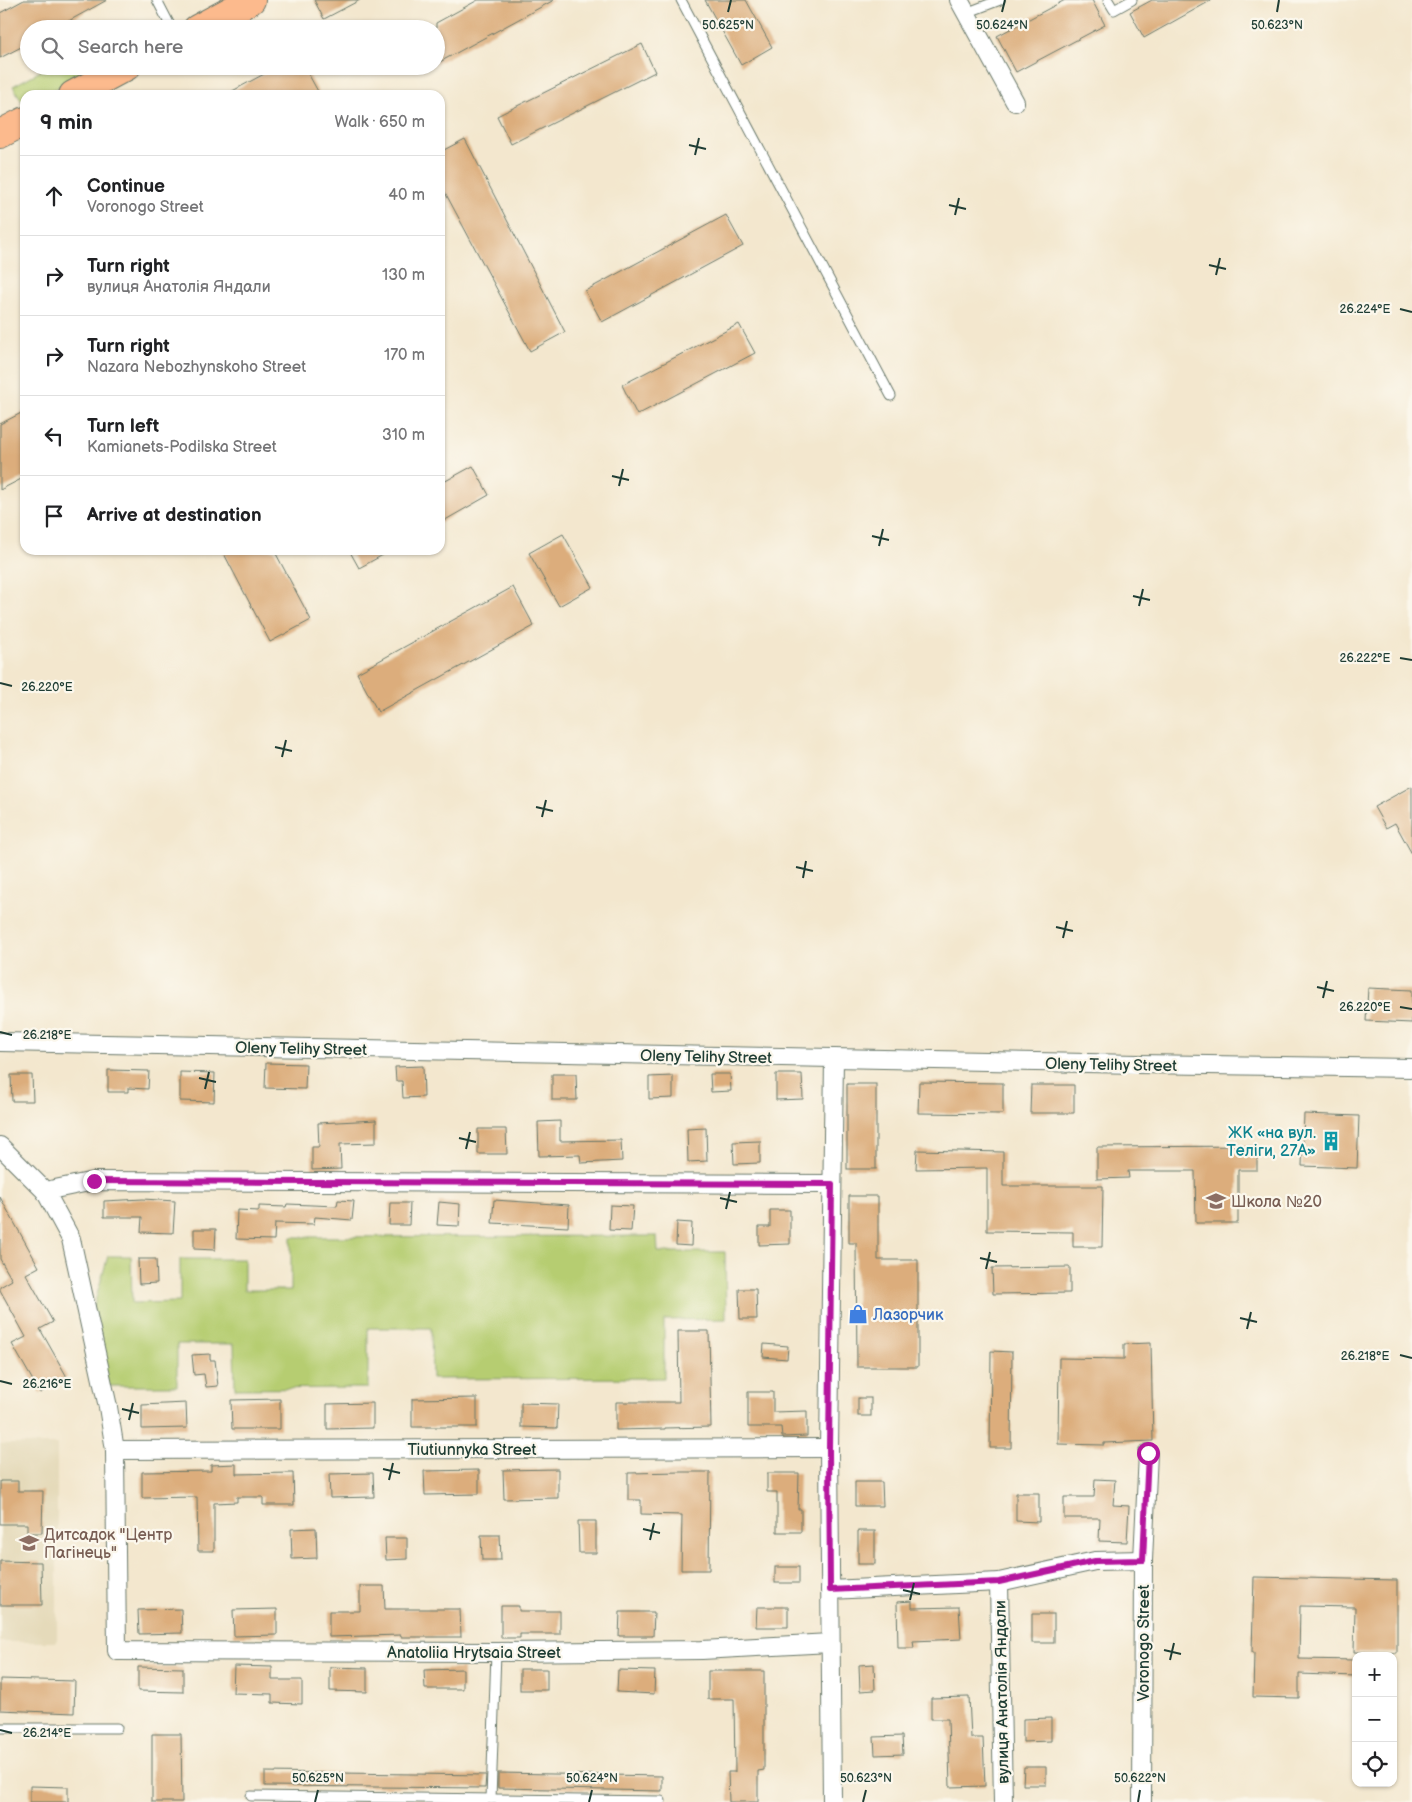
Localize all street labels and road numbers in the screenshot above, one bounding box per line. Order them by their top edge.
street label: Oleny Telihy Street [235,1039,367,1060]
street label: Oleny Telihy Street [640,1047,772,1068]
street label: Oleny Telihy Street [1045,1055,1177,1076]
street label: Tiutiunnyka Street [407,1441,537,1460]
street label: Voronogo Street [1135,1585,1154,1701]
street label: вулиця Анатолія Яндали [991,1600,1014,1784]
street label: Anatoliia Hrytsaia Street [387,1644,561,1663]

